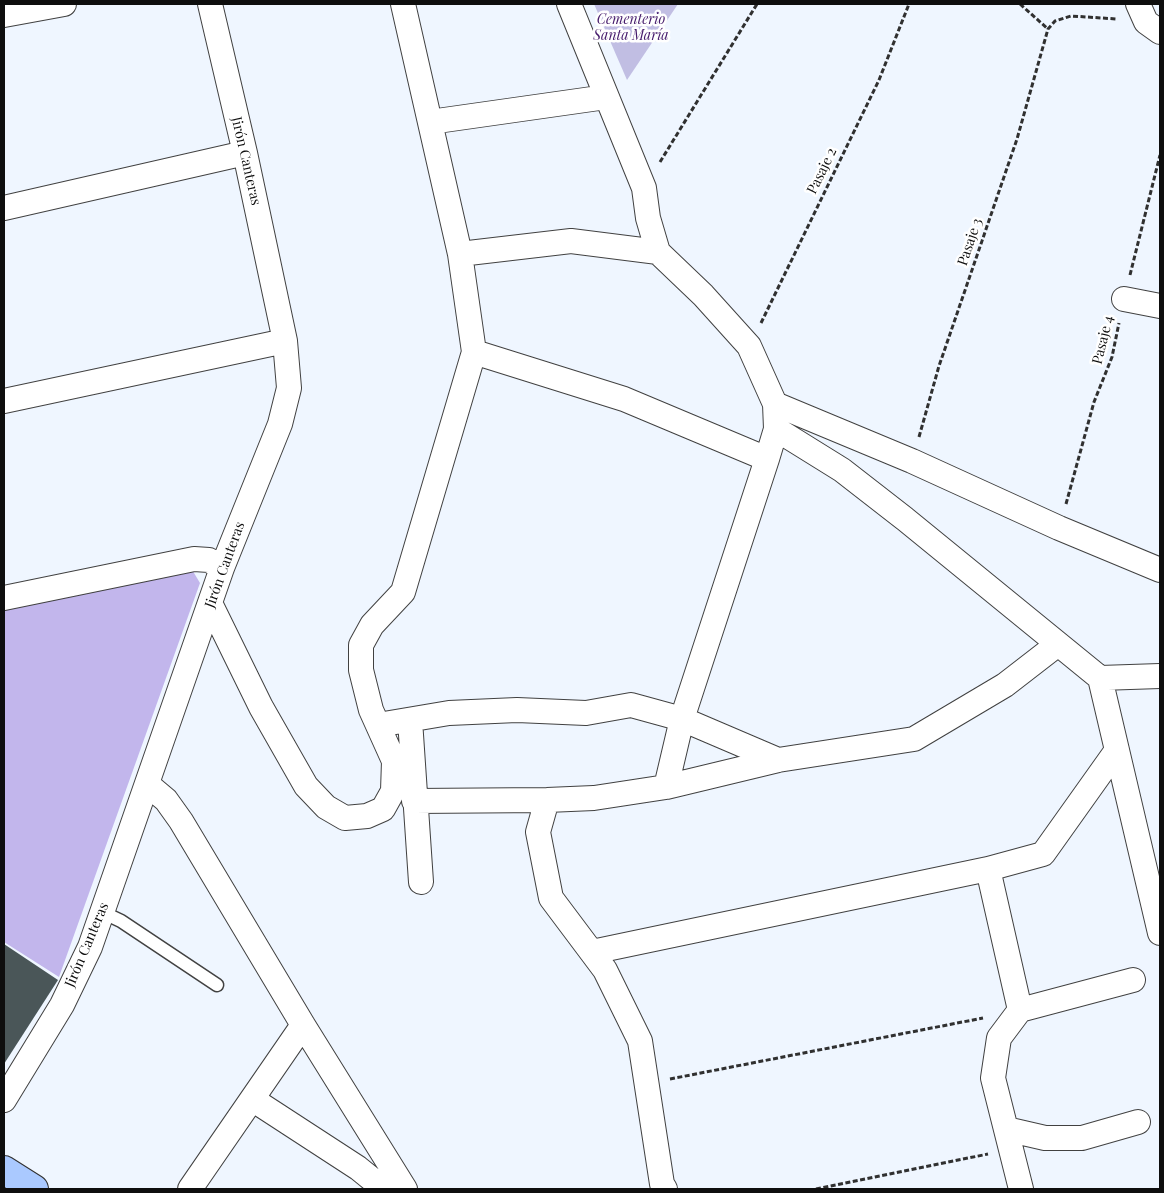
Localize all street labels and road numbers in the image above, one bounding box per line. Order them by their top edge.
street label: Jirón Canteras [228,115,264,207]
street label: Pasaje 2 [804,145,840,197]
street label: Pasaje 3 [954,216,986,268]
street label: Pasaje 4 [1089,314,1117,366]
street label: Jirón Canteras [202,520,248,610]
street label: Jirón Canteras [62,900,112,990]

